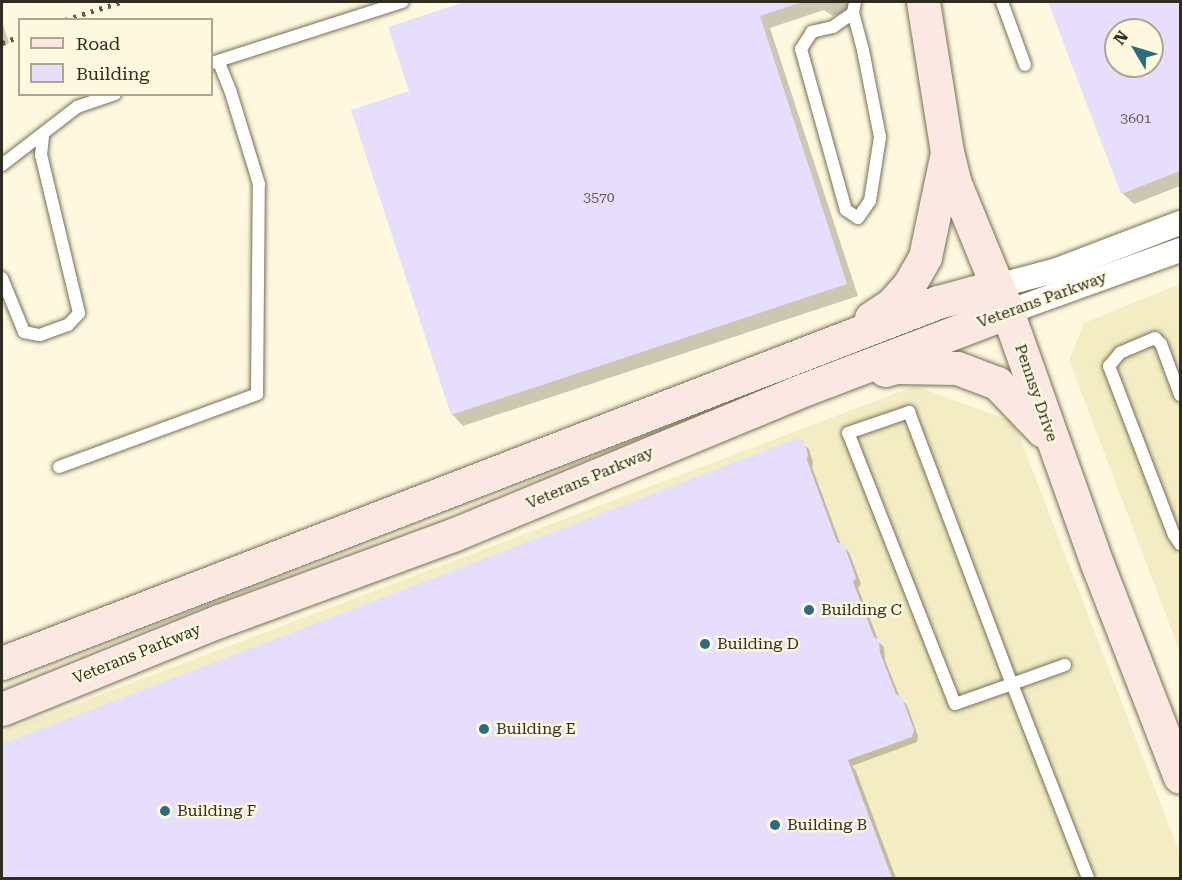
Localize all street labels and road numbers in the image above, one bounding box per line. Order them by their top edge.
street label: Veterans Parkway [975,268,1109,332]
street label: Pennsy Drive [1010,342,1062,444]
street label: Veterans Parkway [523,442,657,514]
street label: Veterans Parkway [70,620,204,688]

